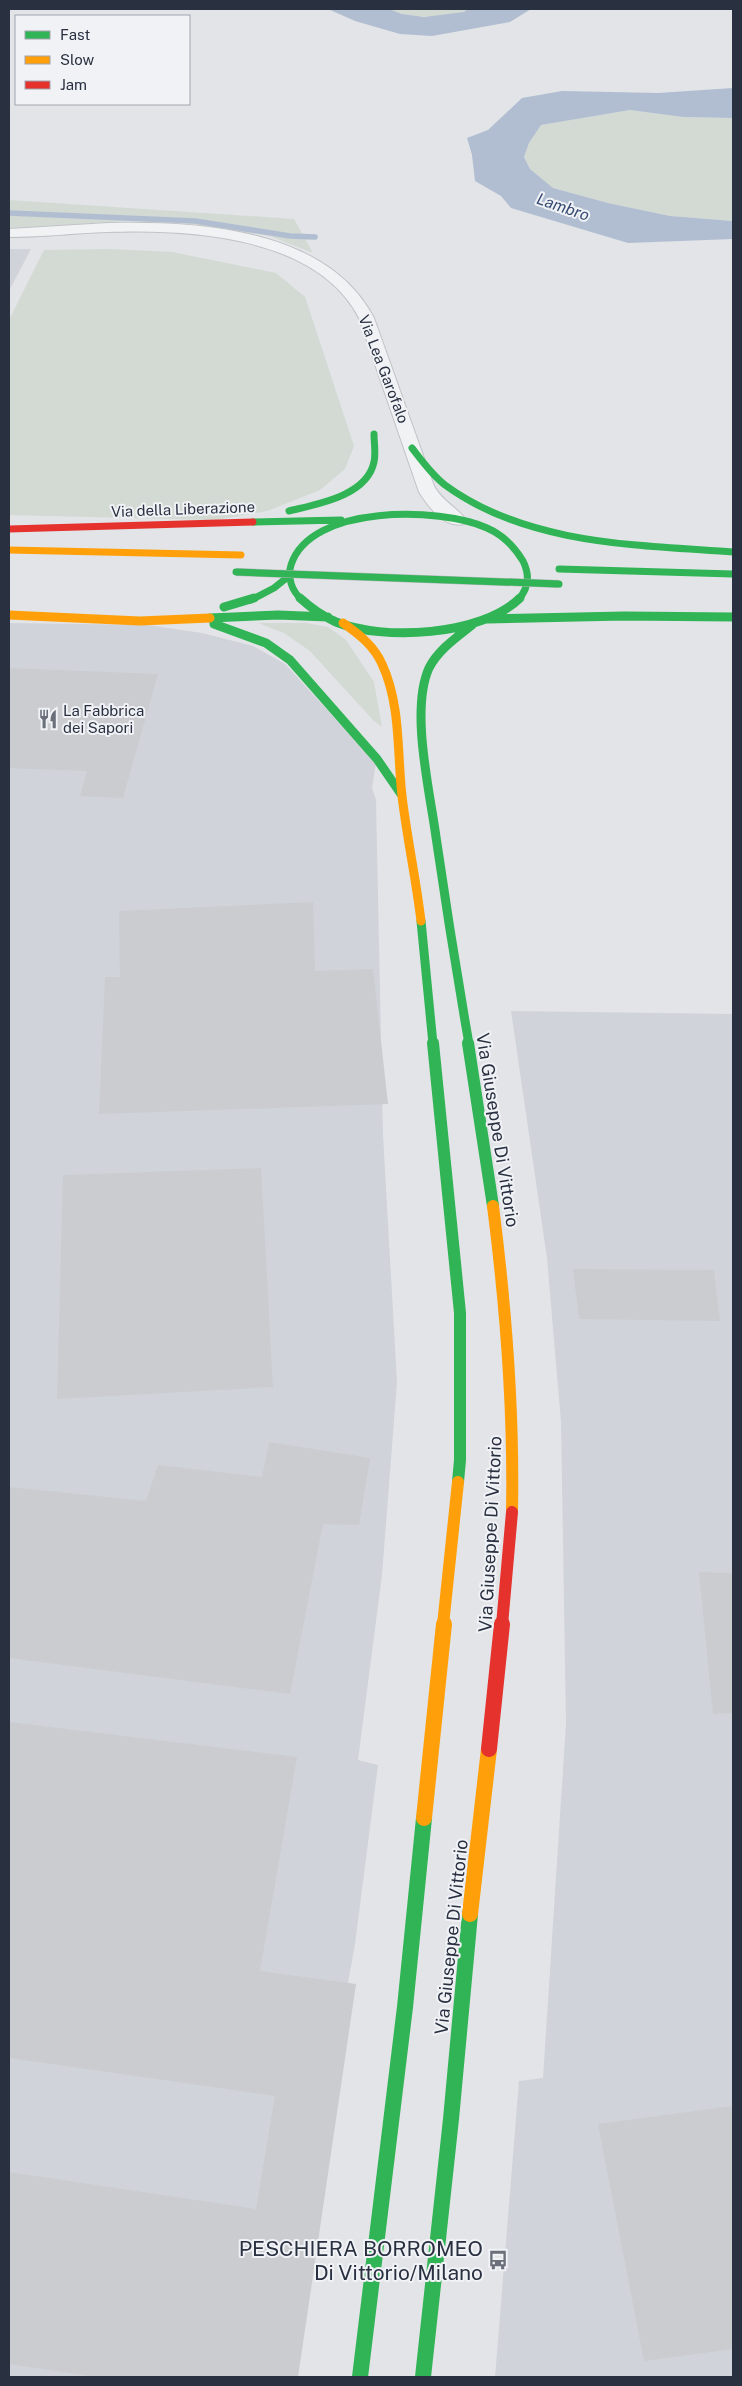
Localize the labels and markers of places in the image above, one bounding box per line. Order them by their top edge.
place label: La Fabbrica dei Sapori [63,702,144,736]
restaurant icon: La Fabbrica dei Sapori [37,708,59,730]
place label: PESCHIERA BORROMEO Di Vittorio/Milano [239,2236,483,2285]
bus stop icon: PESCHIERA BORROMEO Di Vittorio/Milano [487,2249,509,2271]

